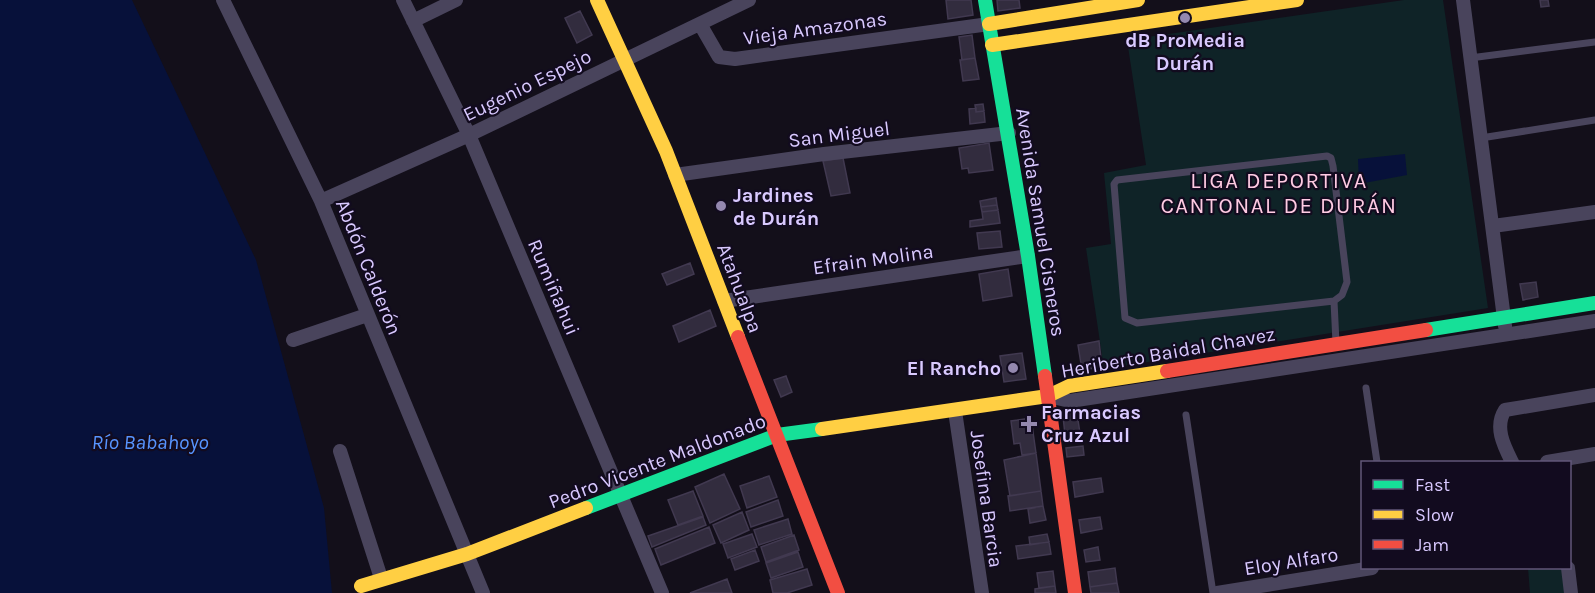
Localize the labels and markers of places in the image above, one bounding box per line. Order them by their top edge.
marker: dB ProMedia Durán [1178,11,1192,25]
place label: dB ProMedia Durán [1125,29,1245,75]
place label: Jardines de Durán [733,184,819,230]
marker: Jardines de Durán [714,199,728,213]
place label: El Rancho [907,357,1001,380]
marker: El Rancho [1006,361,1020,375]
place label: Farmacias Cruz Azul [1041,401,1141,447]
marker: Farmacias Cruz Azul [1022,417,1036,431]

